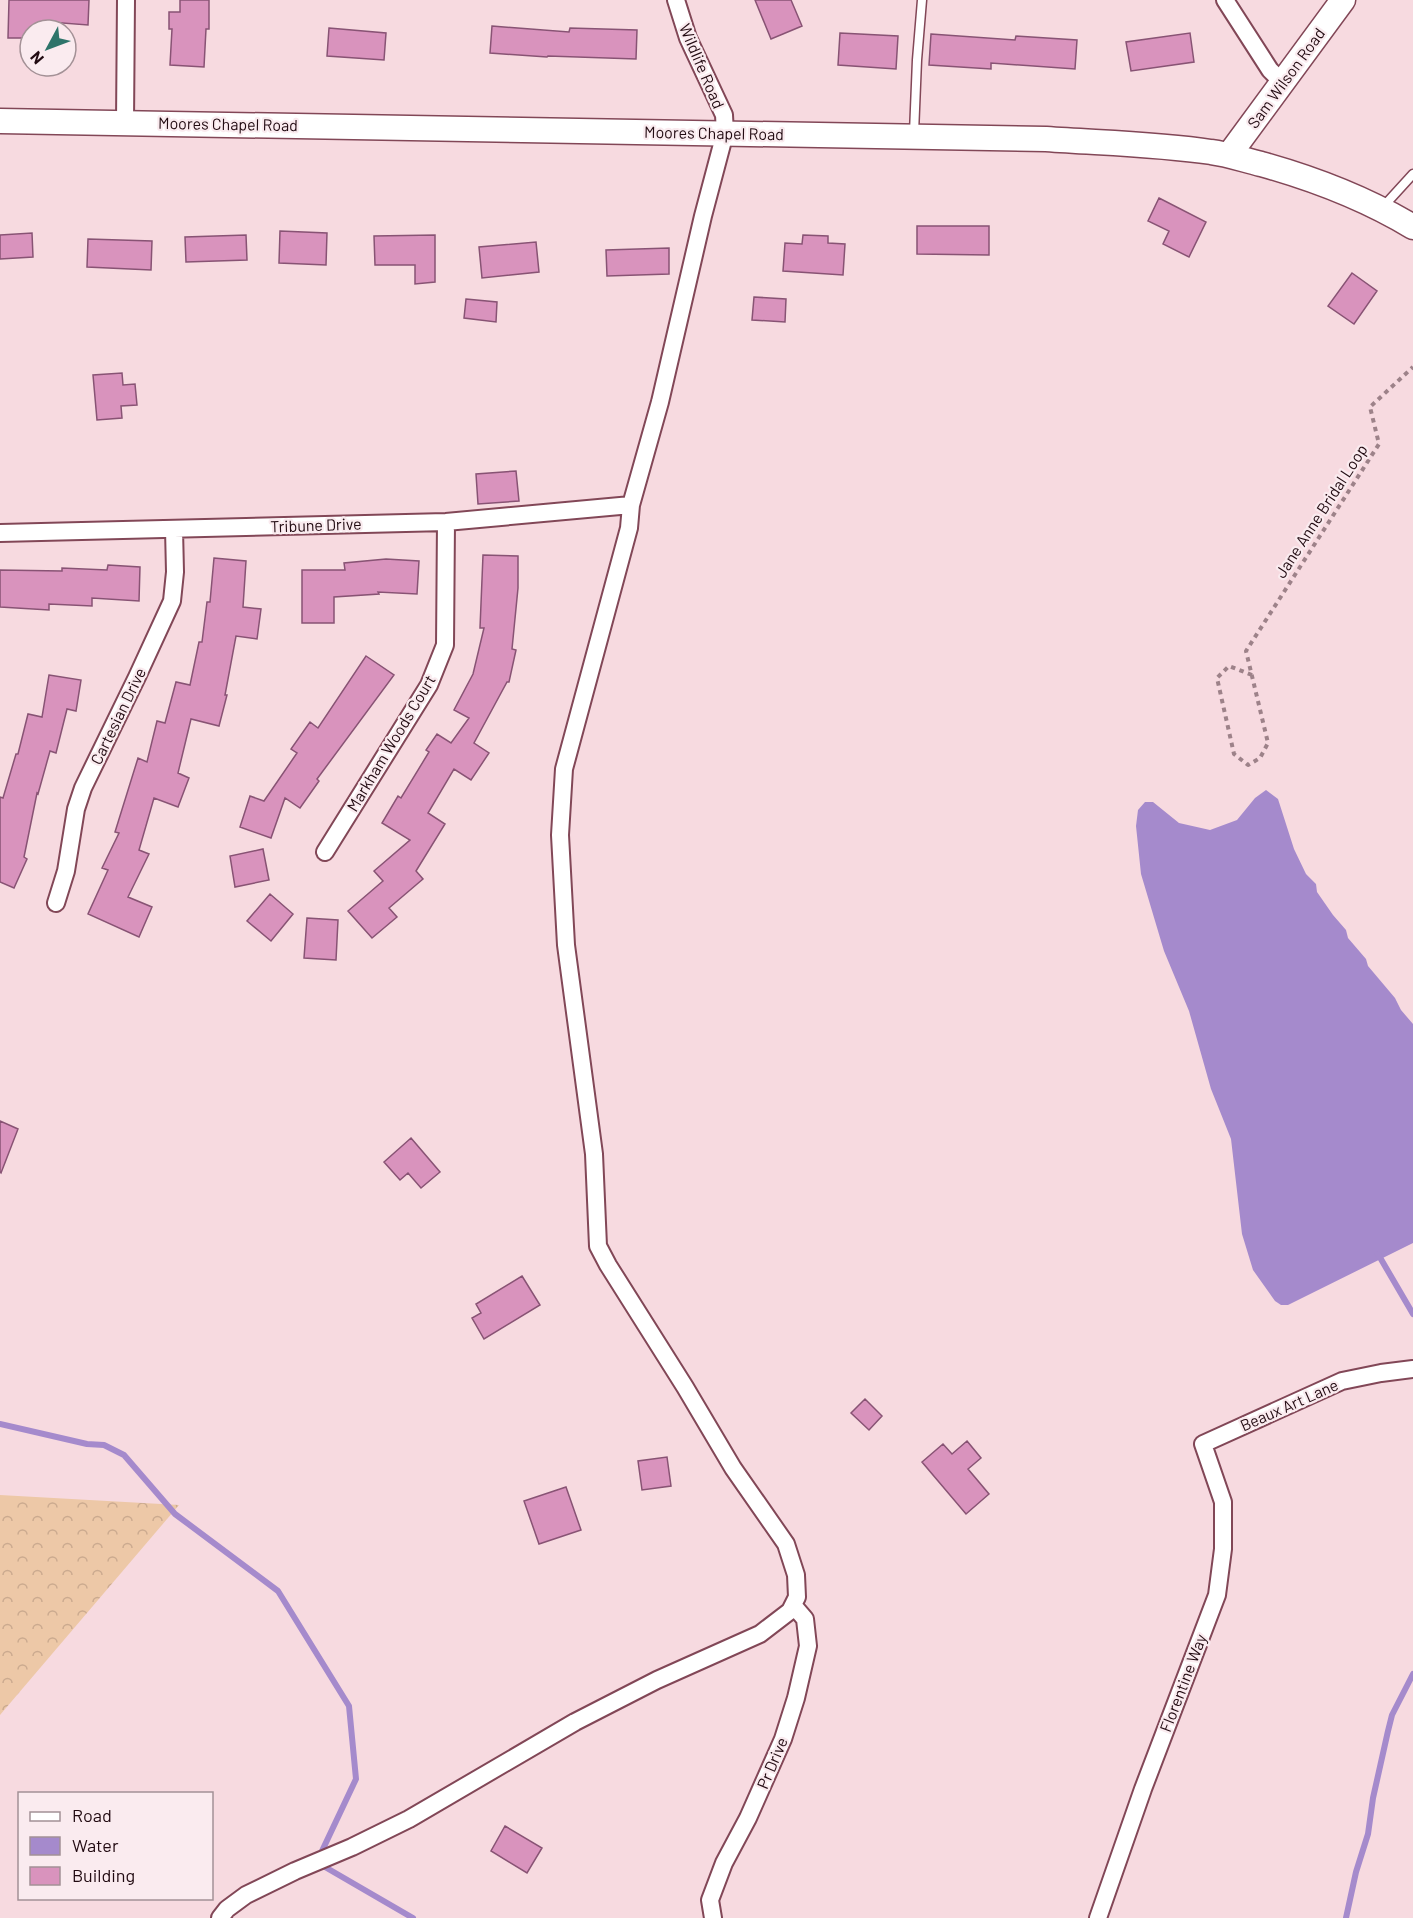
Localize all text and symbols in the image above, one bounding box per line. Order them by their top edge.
north arrow [18,18,78,78]
street label: Wildlife Road [676,21,729,111]
street label: Sam Wilson Road [1243,24,1328,132]
text: N [26,48,47,68]
street label: Moores Chapel Road [158,113,298,134]
street label: Moores Chapel Road [644,122,784,143]
street label: Jane Anne Bridal Loop [1270,440,1371,581]
street label: Tribune Drive [270,513,362,536]
street label: Cartesian Drive [86,664,149,767]
street label: Markham Woods Court [342,671,439,814]
street label: Beaux Art Lane [1237,1374,1341,1435]
street label: Florentine Way [1155,1631,1210,1734]
street label: Pr Drive [752,1734,791,1791]
legend [18,1792,213,1900]
text: Road [72,1804,112,1826]
text: Water [72,1834,119,1856]
text: Building [72,1864,135,1886]

